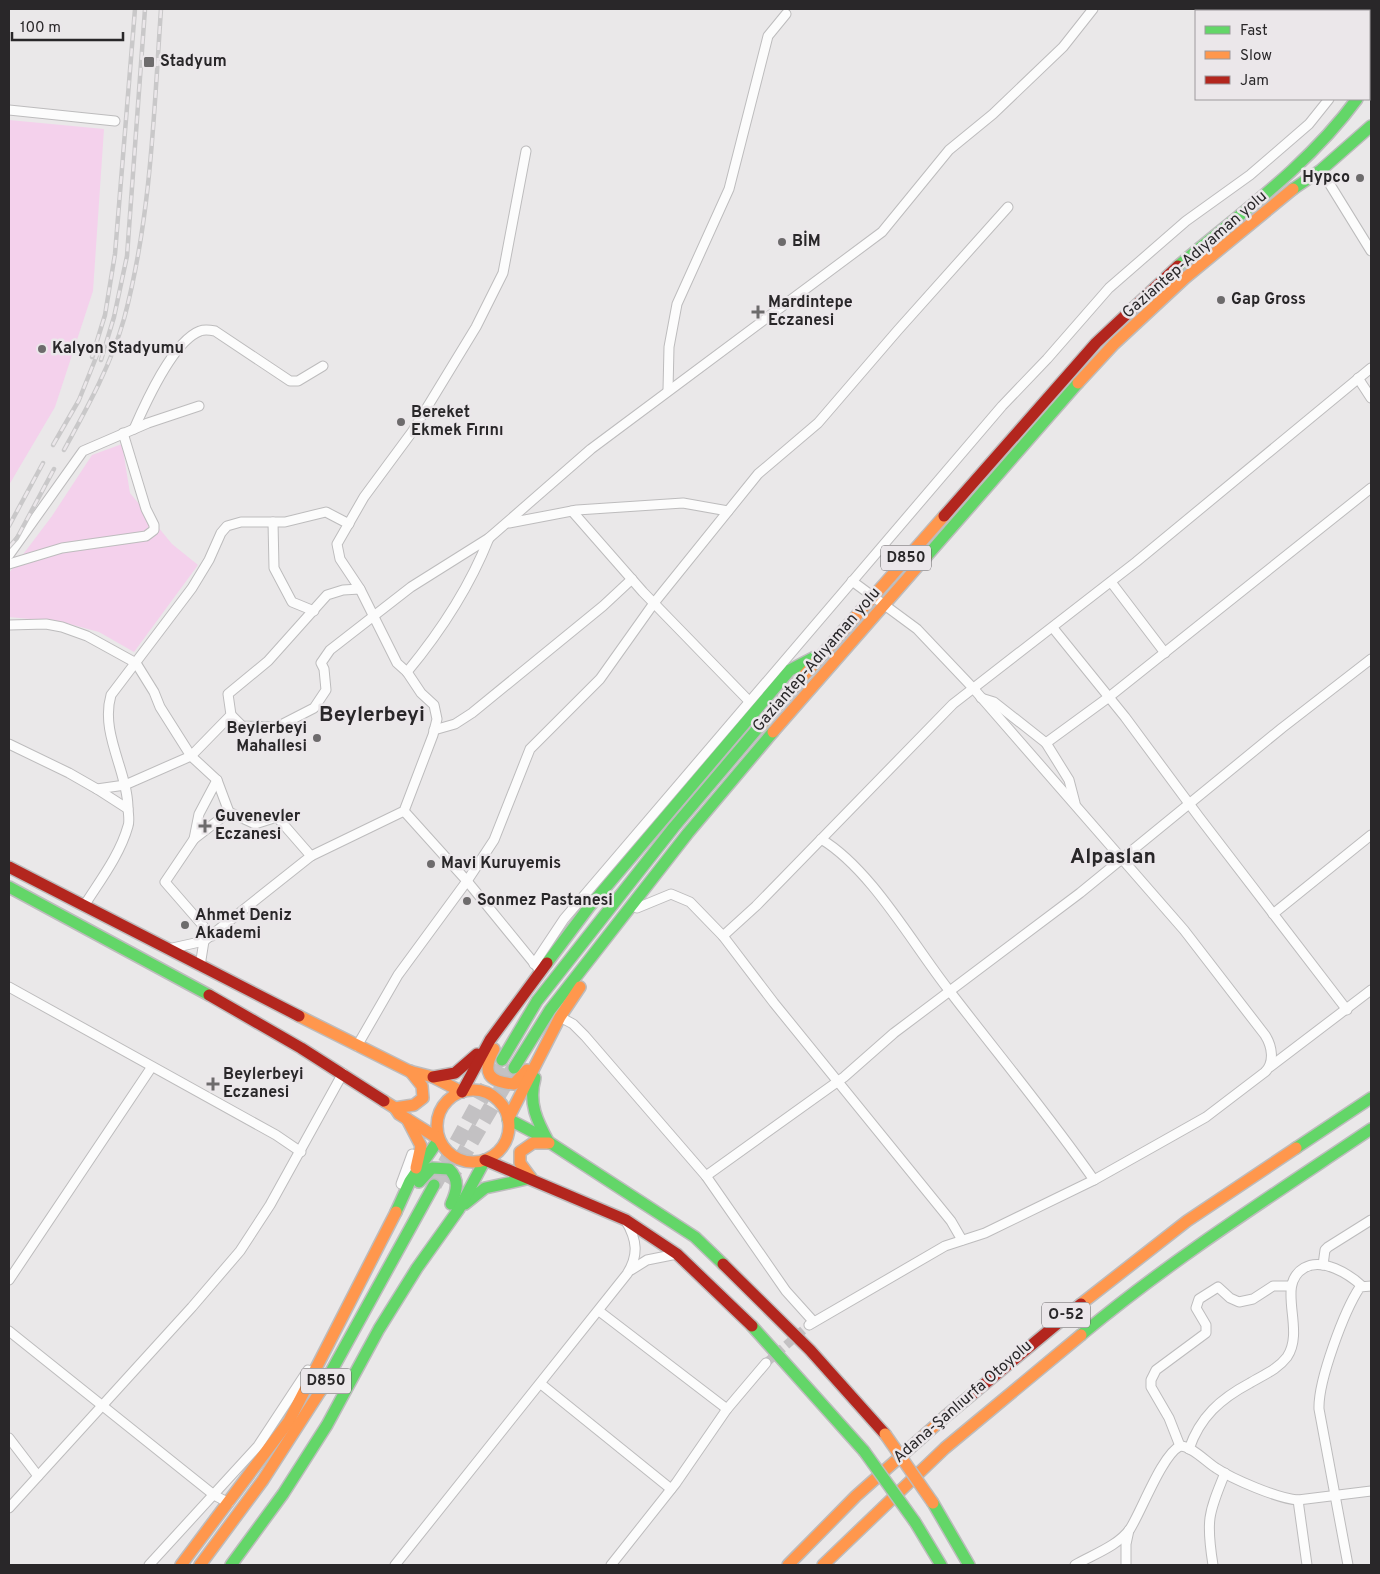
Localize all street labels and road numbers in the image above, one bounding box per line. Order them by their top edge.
street label: Gaziantep-Adıyaman yolu [1119,187,1271,323]
road number: D850 [881,546,931,570]
street label: Gaziantep-Adıyaman yolu [749,584,885,736]
road number: O-52 [1042,1302,1090,1328]
street label: Adana-Şanlıurfa Otoyolu [890,1336,1036,1468]
road number: D850 [301,1368,351,1394]

